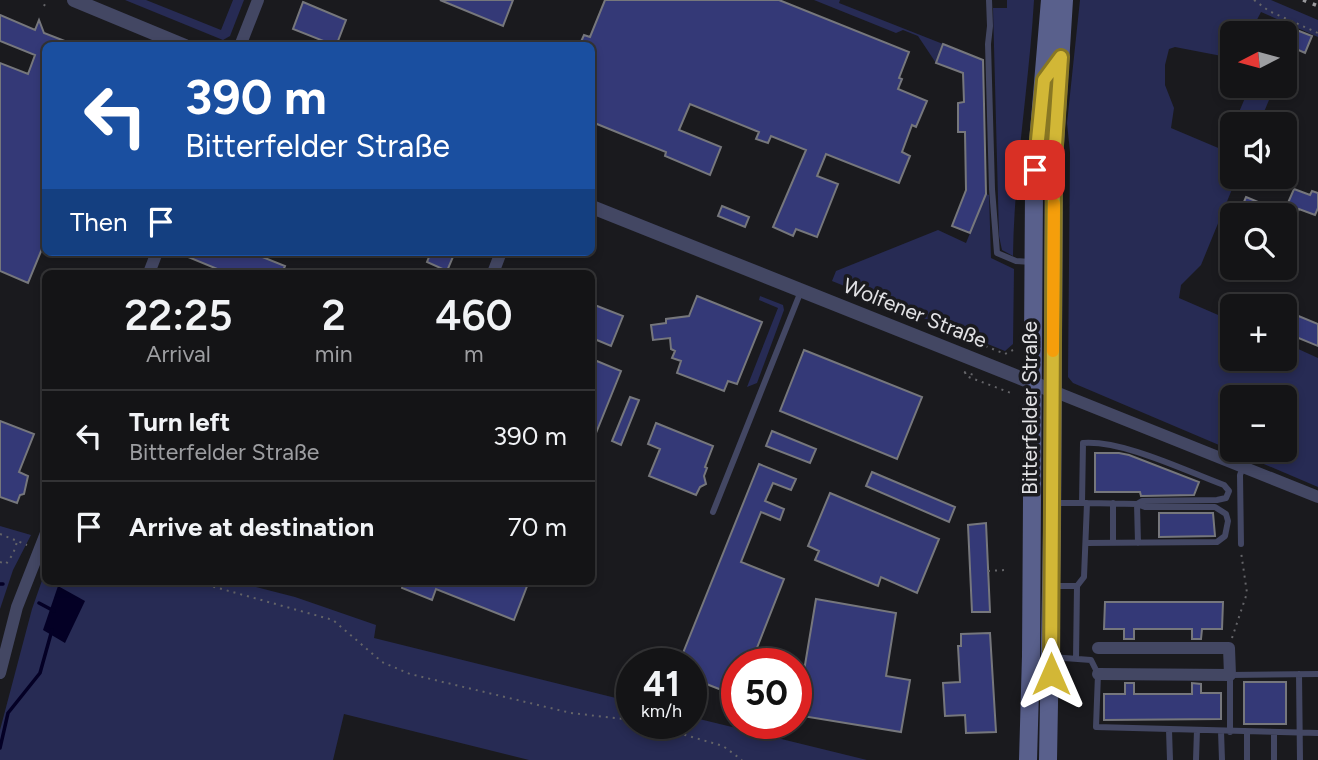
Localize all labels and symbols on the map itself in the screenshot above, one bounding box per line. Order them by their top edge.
north arrow [1220,21,1297,98]
pin [1005,140,1065,200]
street label: Wolfener Straße [840,272,991,353]
street label: Bitterfelder Straße [1017,321,1042,495]
position arrow [1014,637,1088,711]
speed limit sign: 50 [721,648,812,739]

